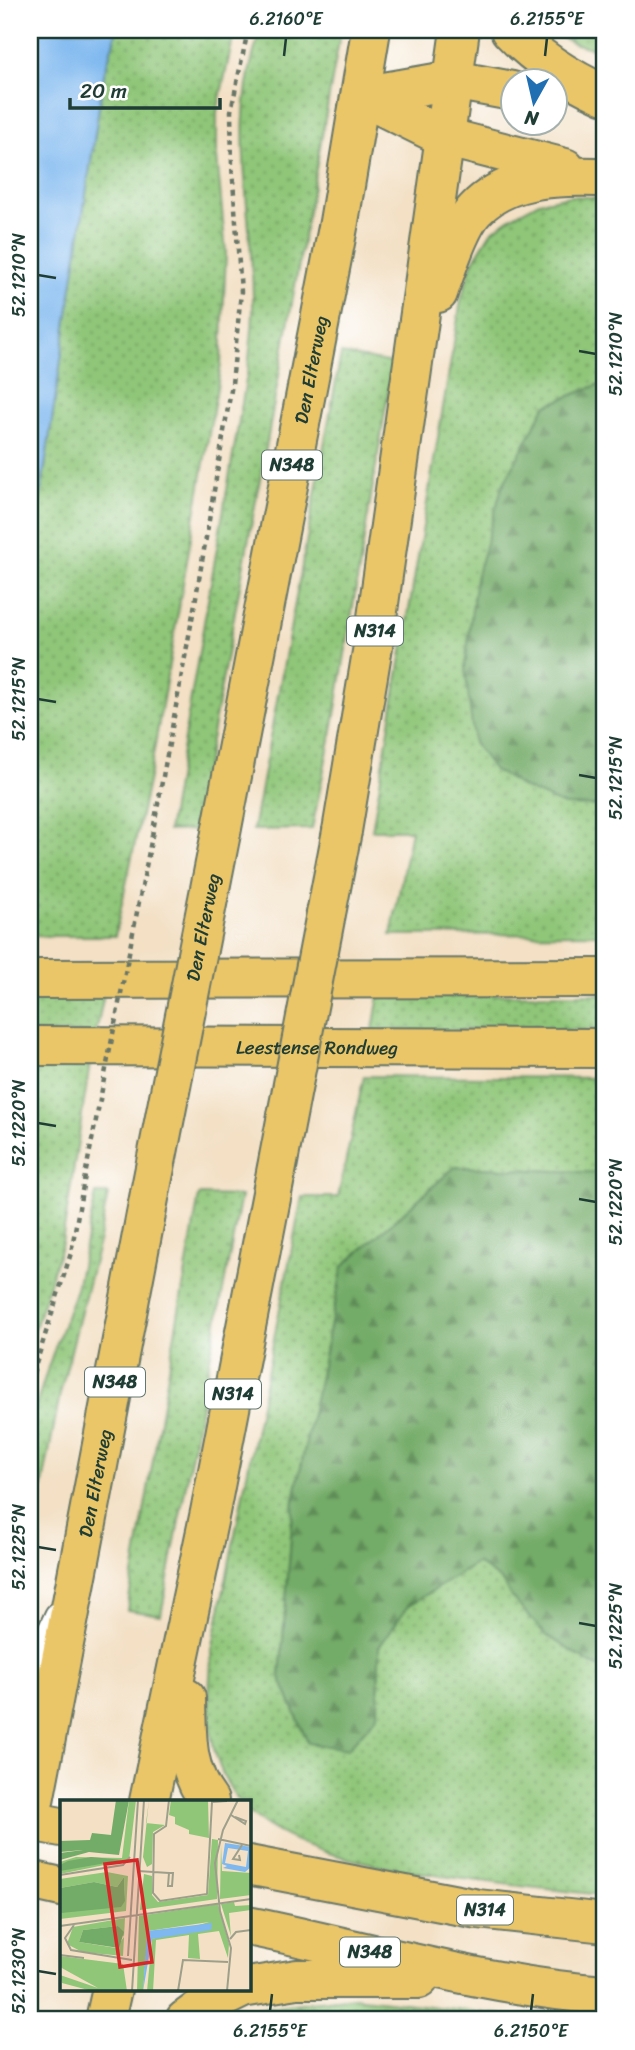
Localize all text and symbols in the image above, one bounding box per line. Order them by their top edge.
text: 6.2160°E [249,3,324,35]
text: 6.2155°E [510,3,585,35]
scale bar [70,66,220,110]
north arrow [498,66,568,136]
text: 20 m [80,72,127,110]
text: N [522,101,542,136]
text: 52.1210°N [3,232,35,317]
text: 52.1210°N [600,311,632,396]
street label: Den Elterweg [284,313,338,427]
road number: N348 [262,450,322,480]
road number: N314 [347,616,403,646]
text: 52.1215°N [3,657,35,741]
text: 52.1215°N [600,736,632,820]
street label: Den Elterweg [176,870,230,984]
street label: Leestense Rondweg [236,1031,398,1064]
text: 52.1220°N [3,1079,35,1166]
text: 52.1220°N [600,1158,632,1245]
road number: N348 [85,1367,145,1396]
road number: N314 [205,1380,261,1408]
street label: Den Elterweg [69,1426,122,1540]
text: 52.1225°N [3,1503,35,1590]
text: 52.1225°N [600,1582,632,1669]
inset map [60,1800,250,1990]
road number: N314 [457,1896,513,1924]
text: 52.1230°N [3,1927,35,2014]
road number: N348 [340,1938,400,1966]
text: 6.2155°E [233,2015,308,2047]
text: 6.2150°E [494,2015,569,2047]

